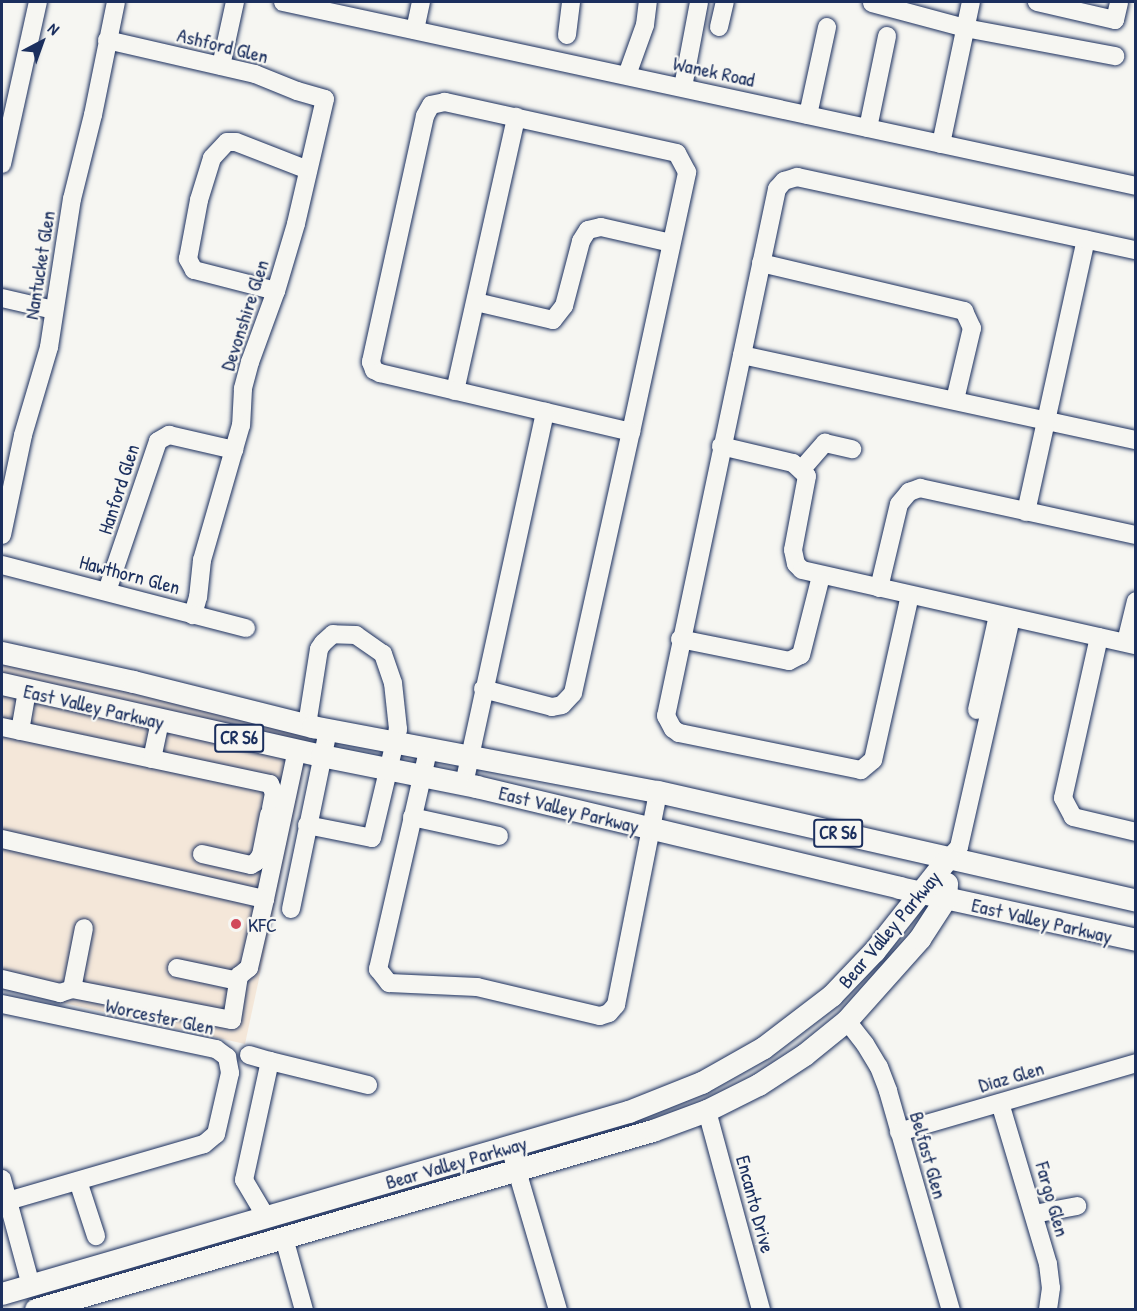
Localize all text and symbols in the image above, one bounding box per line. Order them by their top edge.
north arrow [12,12,72,72]
text: N [43,17,64,40]
street label: Ashford Glen [175,22,271,68]
street label: Wanek Road [671,51,757,91]
street label: Nantucket Glen [19,209,59,321]
street label: Devonshire Glen [215,256,273,374]
street label: Hanford Glen [92,441,144,537]
street label: Hawthorn Glen [77,549,183,599]
street label: East Valley Parkway [21,678,167,734]
road number: CR S6 [214,723,264,753]
street label: East Valley Parkway [496,780,642,838]
road number: CR S6 [812,818,864,848]
street label: Bear Valley Parkway [833,865,945,993]
street label: East Valley Parkway [969,892,1115,948]
place label: KFC [248,912,277,936]
marker: KFC [229,917,243,931]
street label: Worcester Glen [103,993,217,1039]
street label: Diaz Glen [976,1055,1046,1097]
street label: Belfast Glen [905,1109,953,1201]
street label: Bear Valley Parkway [383,1130,529,1194]
street label: Encanto Drive [732,1153,780,1255]
street label: Fargo Glen [1031,1159,1075,1239]

